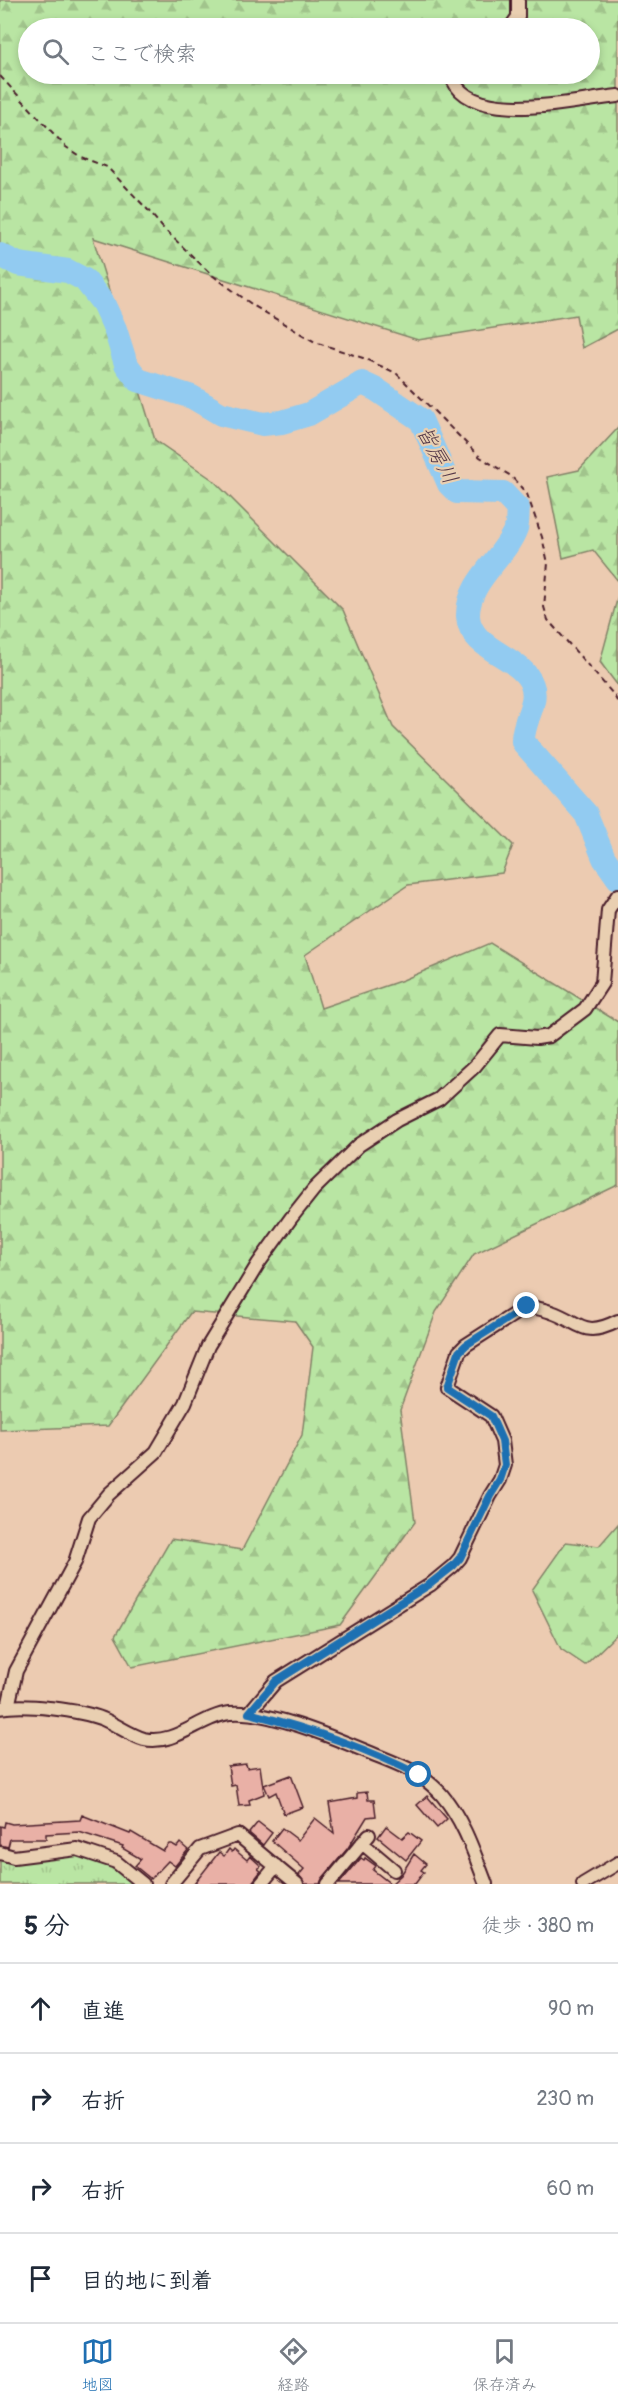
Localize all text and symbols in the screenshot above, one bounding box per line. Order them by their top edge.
search box [18,18,600,84]
icon: search [39,35,72,68]
text: ここで検索 [87,40,197,68]
water label: 皆房川 [410,421,464,489]
route end [513,1292,539,1318]
route start [405,1761,431,1787]
text: 5 分 [24,1910,70,1942]
text: 徒歩 · 380 m [482,1913,594,1938]
icon: ahead [24,1992,57,2025]
text: 90 m [548,1996,594,2021]
text: 直進 [81,1997,125,2025]
icon: right [24,2082,57,2115]
text: 230 m [537,2086,594,2111]
text: 右折 [81,2087,125,2115]
icon: right [24,2172,57,2205]
text: 60 m [547,2176,594,2201]
text: 右折 [81,2177,125,2205]
icon: arrive [24,2262,57,2295]
text: 目的地に到着 [81,2267,213,2295]
tab: 地図 [81,2335,114,2395]
tab: 経路 [277,2335,310,2395]
tab: 保存済み [473,2335,537,2395]

